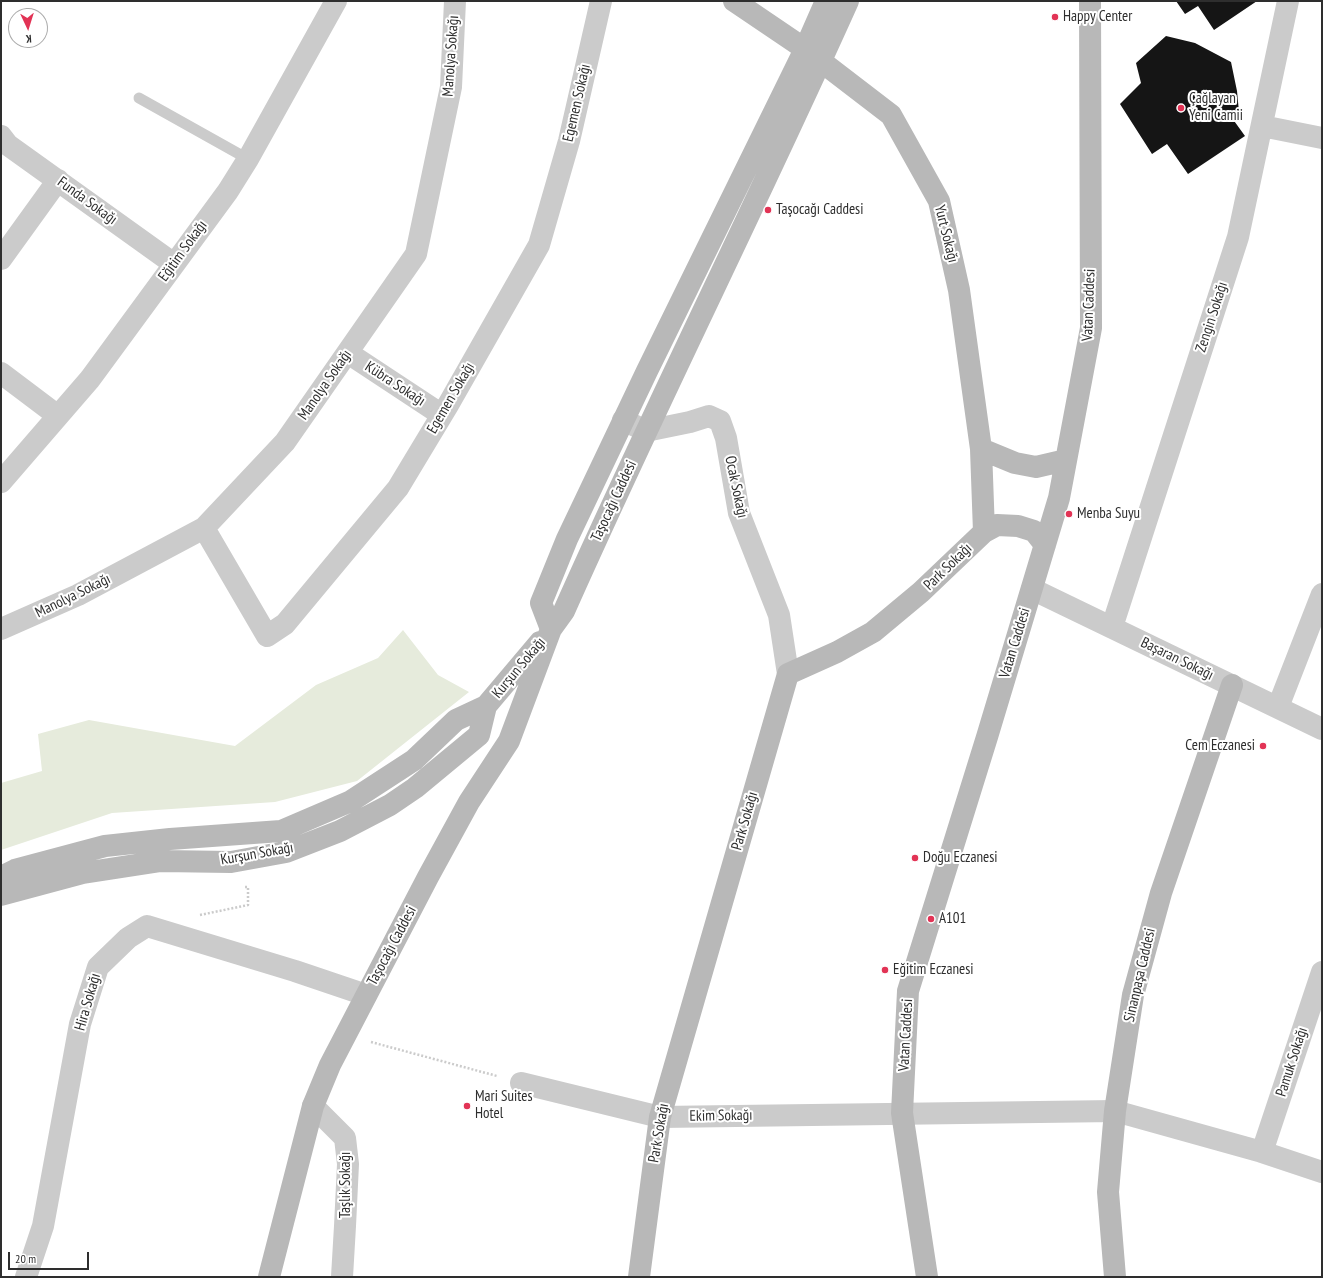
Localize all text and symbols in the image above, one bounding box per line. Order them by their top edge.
north arrow [8,8,48,48]
place label: Happy Center [1063,8,1132,26]
marker: Happy Center [1050,12,1060,22]
street label: Manolya Sokağı [439,15,463,97]
text: K [25,32,32,46]
street label: Egemen Sokağı [559,62,595,144]
place label: Çağlayan Yeni Camii [1189,90,1243,125]
marker: Çağlayan Yeni Camii [1176,103,1186,113]
street label: Funda Sokağı [54,173,120,229]
place label: Taşocağı Caddesi [776,201,863,219]
street label: Yurt Sokağı [930,203,962,265]
marker: Taşocağı Caddesi [763,205,773,215]
street label: Eğitim Sokağı [155,217,211,285]
street label: Vatan Caddesi [1079,269,1099,341]
street label: Zengin Sokağı [1192,280,1232,354]
street label: Manolya Sokağı [294,347,356,423]
street label: Kübra Sokağı [362,358,428,410]
street label: Egemen Sokağı [423,359,479,437]
street label: Ocak Sokağı [721,454,751,520]
street label: Taşocağı Caddesi [587,458,641,544]
place label: Menba Suyu [1077,505,1140,523]
marker: Menba Suyu [1064,509,1074,519]
street label: Park Sokağı [920,540,976,594]
street label: Manolya Sokağı [32,570,114,622]
street label: Vatan Caddesi [996,606,1034,680]
street label: Kurşun Sokağı [488,634,550,702]
street label: Başaran Sokağı [1138,634,1216,684]
place label: Cem Eczanesi [1185,737,1255,755]
marker: Cem Eczanesi [1258,741,1268,751]
street label: Park Sokağı [728,790,762,852]
street label: Kurşun Sokağı [219,839,295,869]
place label: Doğu Eczanesi [923,849,998,867]
marker: Doğu Eczanesi [910,853,920,863]
street label: Taşocağı Caddesi [364,903,420,989]
place label: A101 [939,910,966,928]
marker: A101 [926,914,936,924]
street label: Sinanpaşa Caddesi [1120,926,1160,1024]
place label: Eğitim Eczanesi [893,961,974,979]
marker: Eğitim Eczanesi [880,965,890,975]
street label: Hira Sokağı [71,971,105,1033]
street label: Vatan Caddesi [895,998,917,1072]
street label: Pamuk Sokağı [1272,1025,1312,1099]
place label: Mari Suites Hotel [475,1088,533,1123]
marker: Mari Suites Hotel [462,1101,472,1111]
street label: Park Sokağı [645,1102,673,1164]
street label: Ekim Sokağı [689,1106,753,1126]
street label: Taşlık Sokağı [337,1152,355,1218]
scale bar [10,1244,91,1270]
text: 20 m [15,1251,36,1266]

